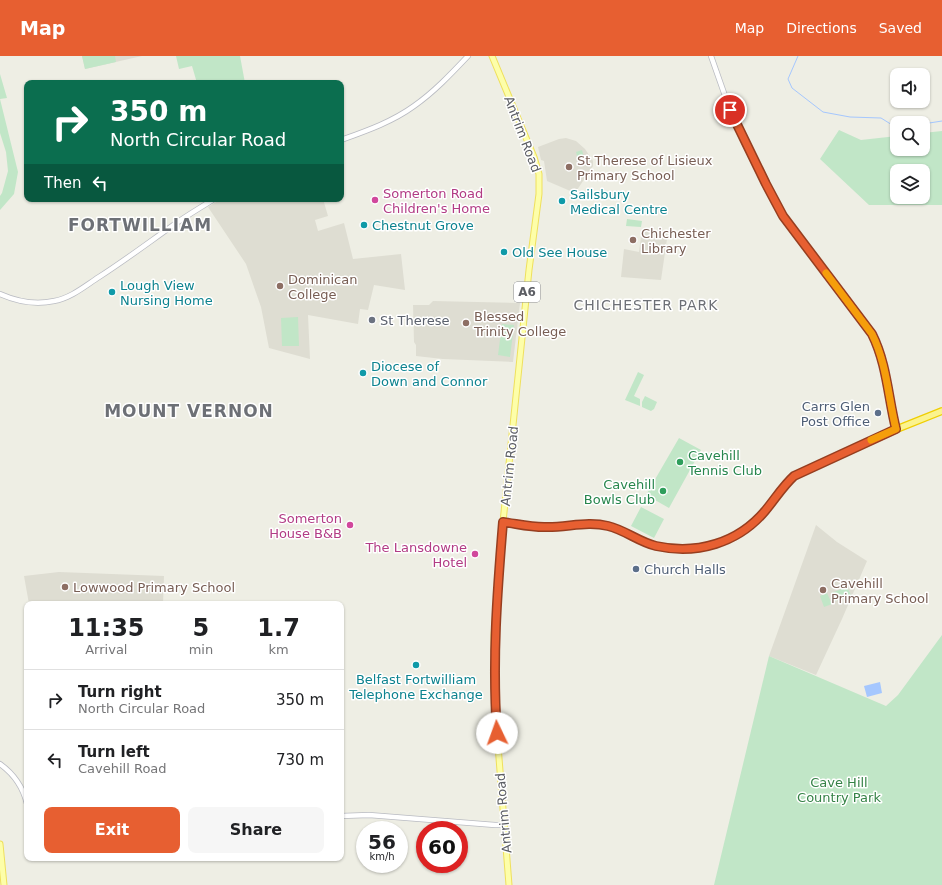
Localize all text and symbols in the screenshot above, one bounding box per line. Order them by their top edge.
text: Map [20,17,65,39]
text: Map [735,20,764,36]
text: Directions [786,20,857,36]
text: Saved [879,20,922,36]
map controls [890,68,930,204]
button: sound [890,68,930,108]
pin [713,93,747,127]
street label: Antrim Road [501,94,544,174]
text: 350 m [110,95,207,128]
icon: right [44,96,96,148]
icon: arrive [719,99,741,121]
button: search [890,116,930,156]
text: North Circular Road [110,129,286,150]
place label: St Therese of Lisieux Primary School [577,153,713,183]
marker: St Therese of Lisieux Primary School [564,162,574,172]
button: layers [890,164,930,204]
icon: left [89,172,111,194]
text: Then [44,174,81,192]
place label: Somerton Road Children's Home [383,186,490,216]
place label: Sailsbury Medical Centre [570,187,667,217]
marker: Somerton Road Children's Home [370,195,380,205]
marker: Sailsbury Medical Centre [557,196,567,206]
district label: FORTWILLIAM [68,215,212,235]
place label: Chestnut Grove [372,218,474,233]
marker: Chestnut Grove [359,220,369,230]
place label: Chichester Library [641,226,711,256]
marker: Chichester Library [628,235,638,245]
place label: Old See House [512,245,607,260]
marker: Old See House [499,247,509,257]
place label: Dominican College [288,272,357,302]
place label: Lough View Nursing Home [120,278,213,308]
marker: Dominican College [275,281,285,291]
road number: A6 [514,282,540,302]
marker: Lough View Nursing Home [107,287,117,297]
district label: CHICHESTER PARK [573,297,719,313]
place label: Blessed Trinity College [473,309,566,339]
place label: St Therese [380,313,450,328]
marker: St Therese [367,315,377,325]
marker: Blessed Trinity College [461,318,471,328]
place label: Diocese of Down and Connor [371,359,488,389]
marker: Diocese of Down and Connor [358,368,368,378]
place label: Carrs Glen Post Office [801,399,870,429]
district label: MOUNT VERNON [104,401,274,421]
marker: Carrs Glen Post Office [873,408,883,418]
street label: Antrim Road [498,425,521,507]
place label: Cavehill Tennis Club [687,448,762,478]
marker: Cavehill Tennis Club [675,457,685,467]
place label: Cavehill Bowls Club [584,477,655,507]
marker: Cavehill Bowls Club [658,486,668,496]
place label: Somerton House B&B [269,511,342,541]
marker: Somerton House B&B [345,520,355,530]
place label: The Lansdowne Hotel [364,540,467,570]
marker: The Lansdowne Hotel [470,549,480,559]
place label: Church Halls [644,562,726,577]
marker: Church Halls [631,564,641,574]
place label: Cavehill Primary School [831,576,929,606]
place label: Lowwood Primary School [73,580,235,595]
marker: Lowwood Primary School [60,582,70,592]
marker: Cavehill Primary School [818,585,828,595]
text: 11:35 [68,614,145,642]
text: 5 [193,614,209,642]
text: 1.7 [257,614,300,642]
text: Arrival [85,642,127,657]
text: min [189,642,213,657]
text: km [269,642,289,657]
marker: Belfast Fortwilliam Telephone Exchange [411,660,421,670]
place label: Belfast Fortwilliam Telephone Exchange [348,672,483,702]
text: Turn right [78,683,162,701]
icon: right [44,689,66,711]
text: 350 m [276,691,324,709]
text: North Circular Road [78,701,205,716]
position arrow [476,712,518,754]
text: Turn left [78,743,150,761]
icon: left [44,749,66,771]
text: 730 m [276,751,324,769]
text: Cavehill Road [78,761,167,776]
street label: Antrim Road [493,772,514,854]
park label: Cave Hill Country Park [797,775,881,805]
button: Exit [44,807,180,853]
button: Share [188,807,324,853]
speed limit sign: 60 [416,821,468,873]
text: 56 [368,830,396,854]
text: km/h [369,851,395,862]

